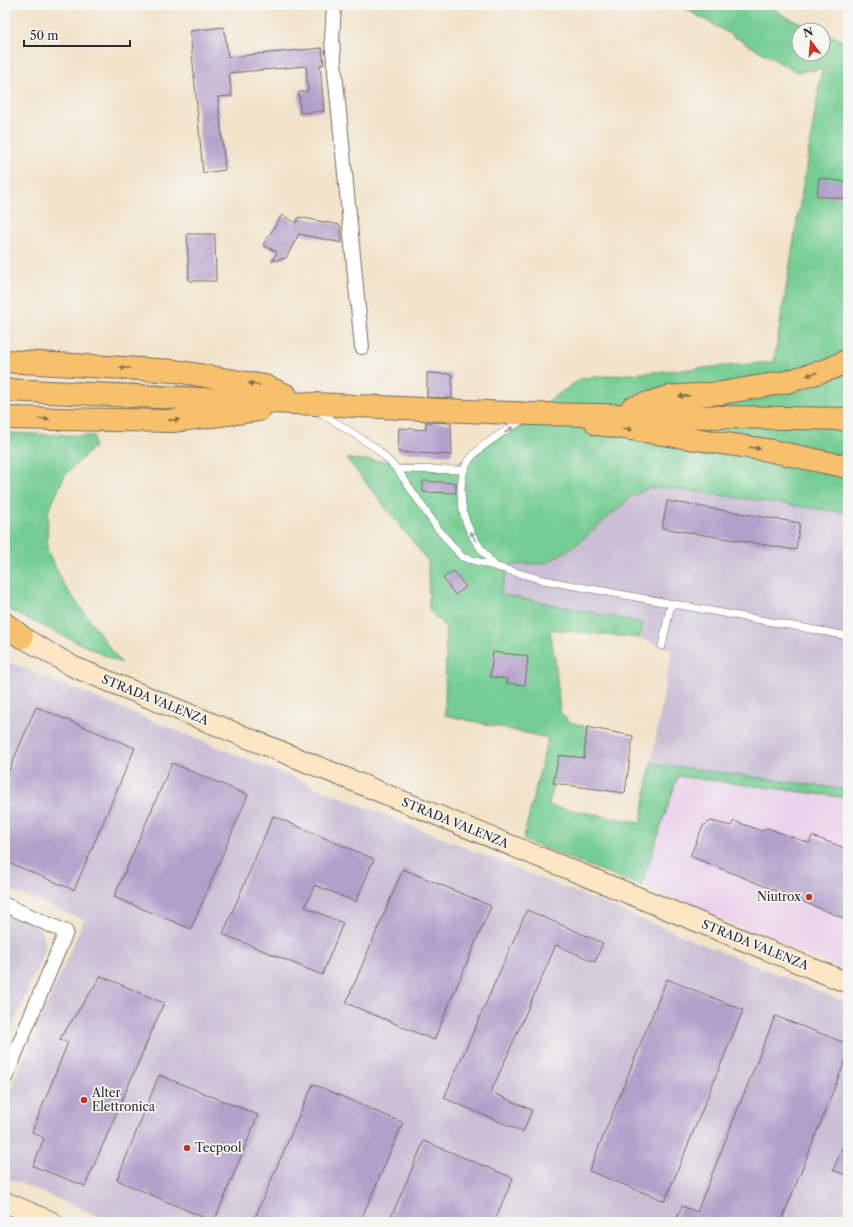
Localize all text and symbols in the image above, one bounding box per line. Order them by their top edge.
scale bar [24,22,130,48]
north arrow [791,22,831,62]
text: N [802,24,815,40]
text: 50 m [30,28,59,43]
one-way arrow [119,364,131,371]
one-way arrow [805,371,817,377]
one-way arrow [248,381,260,387]
one-way arrow [678,392,690,399]
one-way arrow [38,416,51,422]
one-way arrow [168,417,180,424]
one-way arrow [503,426,514,434]
one-way arrow [621,426,633,432]
one-way arrow [749,445,761,451]
one-way arrow [469,531,476,542]
street label: STRADA VALENZA [100,671,212,728]
street label: STRADA VALENZA [400,794,512,851]
place label: Niutrox [757,889,801,904]
marker: Niutrox [804,892,814,902]
street label: STRADA VALENZA [700,916,812,973]
place label: Alter Elettronica [91,1085,156,1114]
marker: Alter Elettronica [79,1095,89,1105]
place label: Tecpool [195,1140,242,1155]
marker: Tecpool [182,1143,192,1153]

